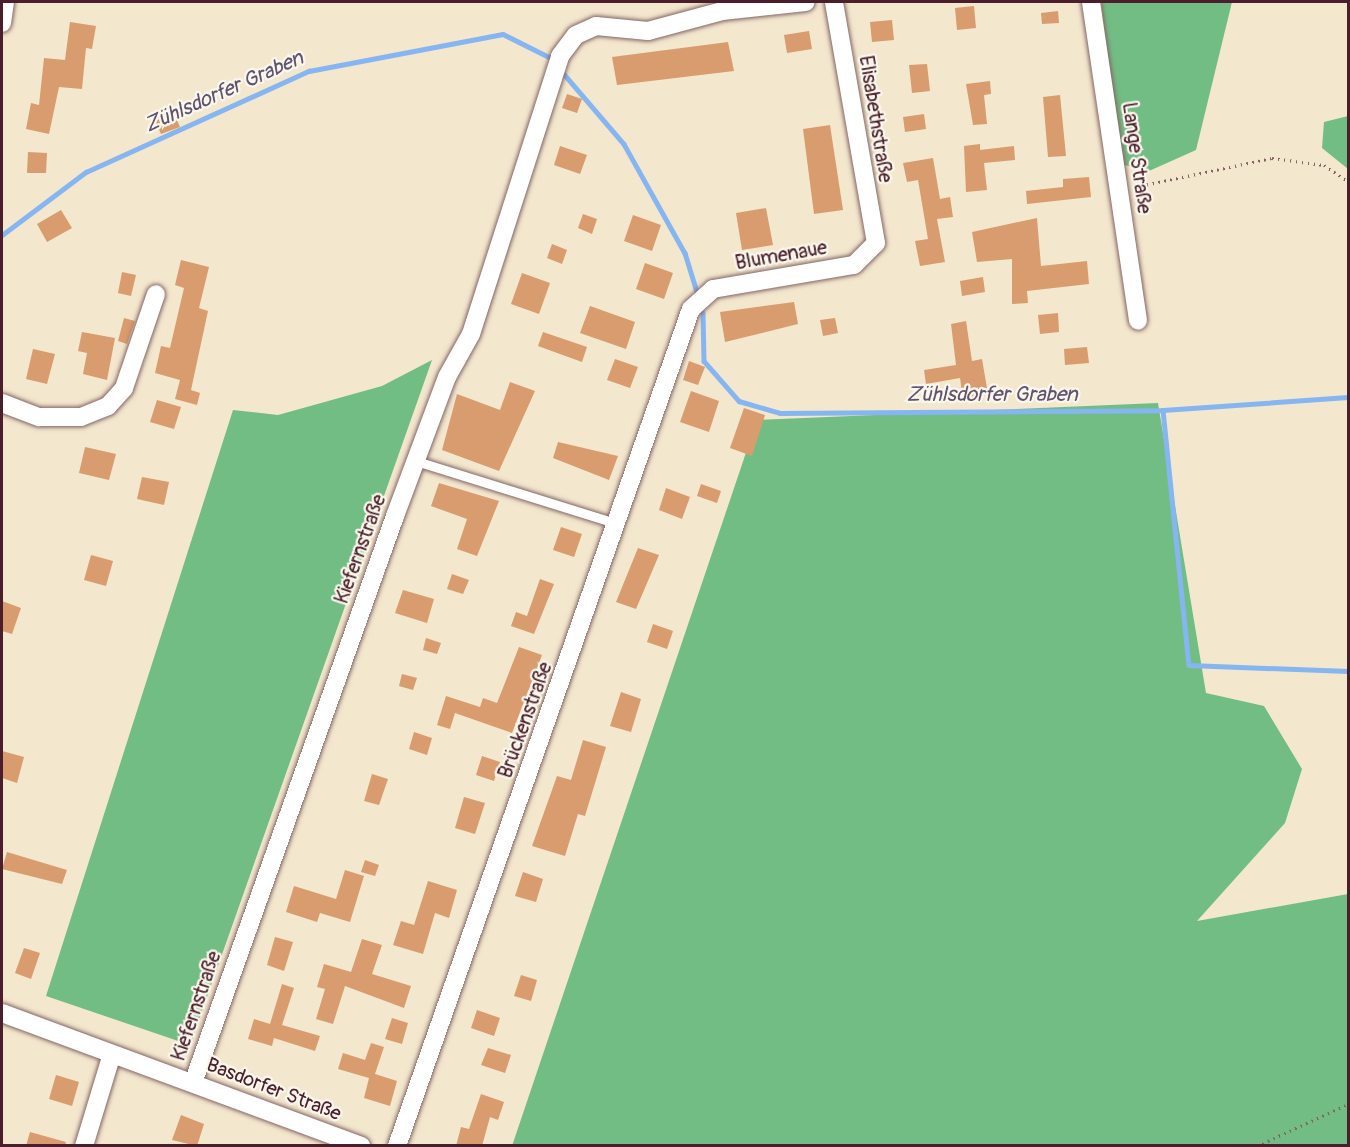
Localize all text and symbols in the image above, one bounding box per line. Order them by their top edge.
water label: Zühlsdorfer Graben [141,46,307,138]
street label: Elisabethstraße [854,54,898,184]
street label: Lange Straße [1117,101,1157,215]
street label: Blumenaue [733,235,829,275]
water label: Zühlsdorfer Graben [906,382,1078,408]
street label: Kiefernstraße [329,491,391,607]
street label: Brückenstraße [493,659,557,781]
street label: Kiefernstraße [166,948,226,1064]
street label: Basdorfer Straße [203,1052,345,1126]

